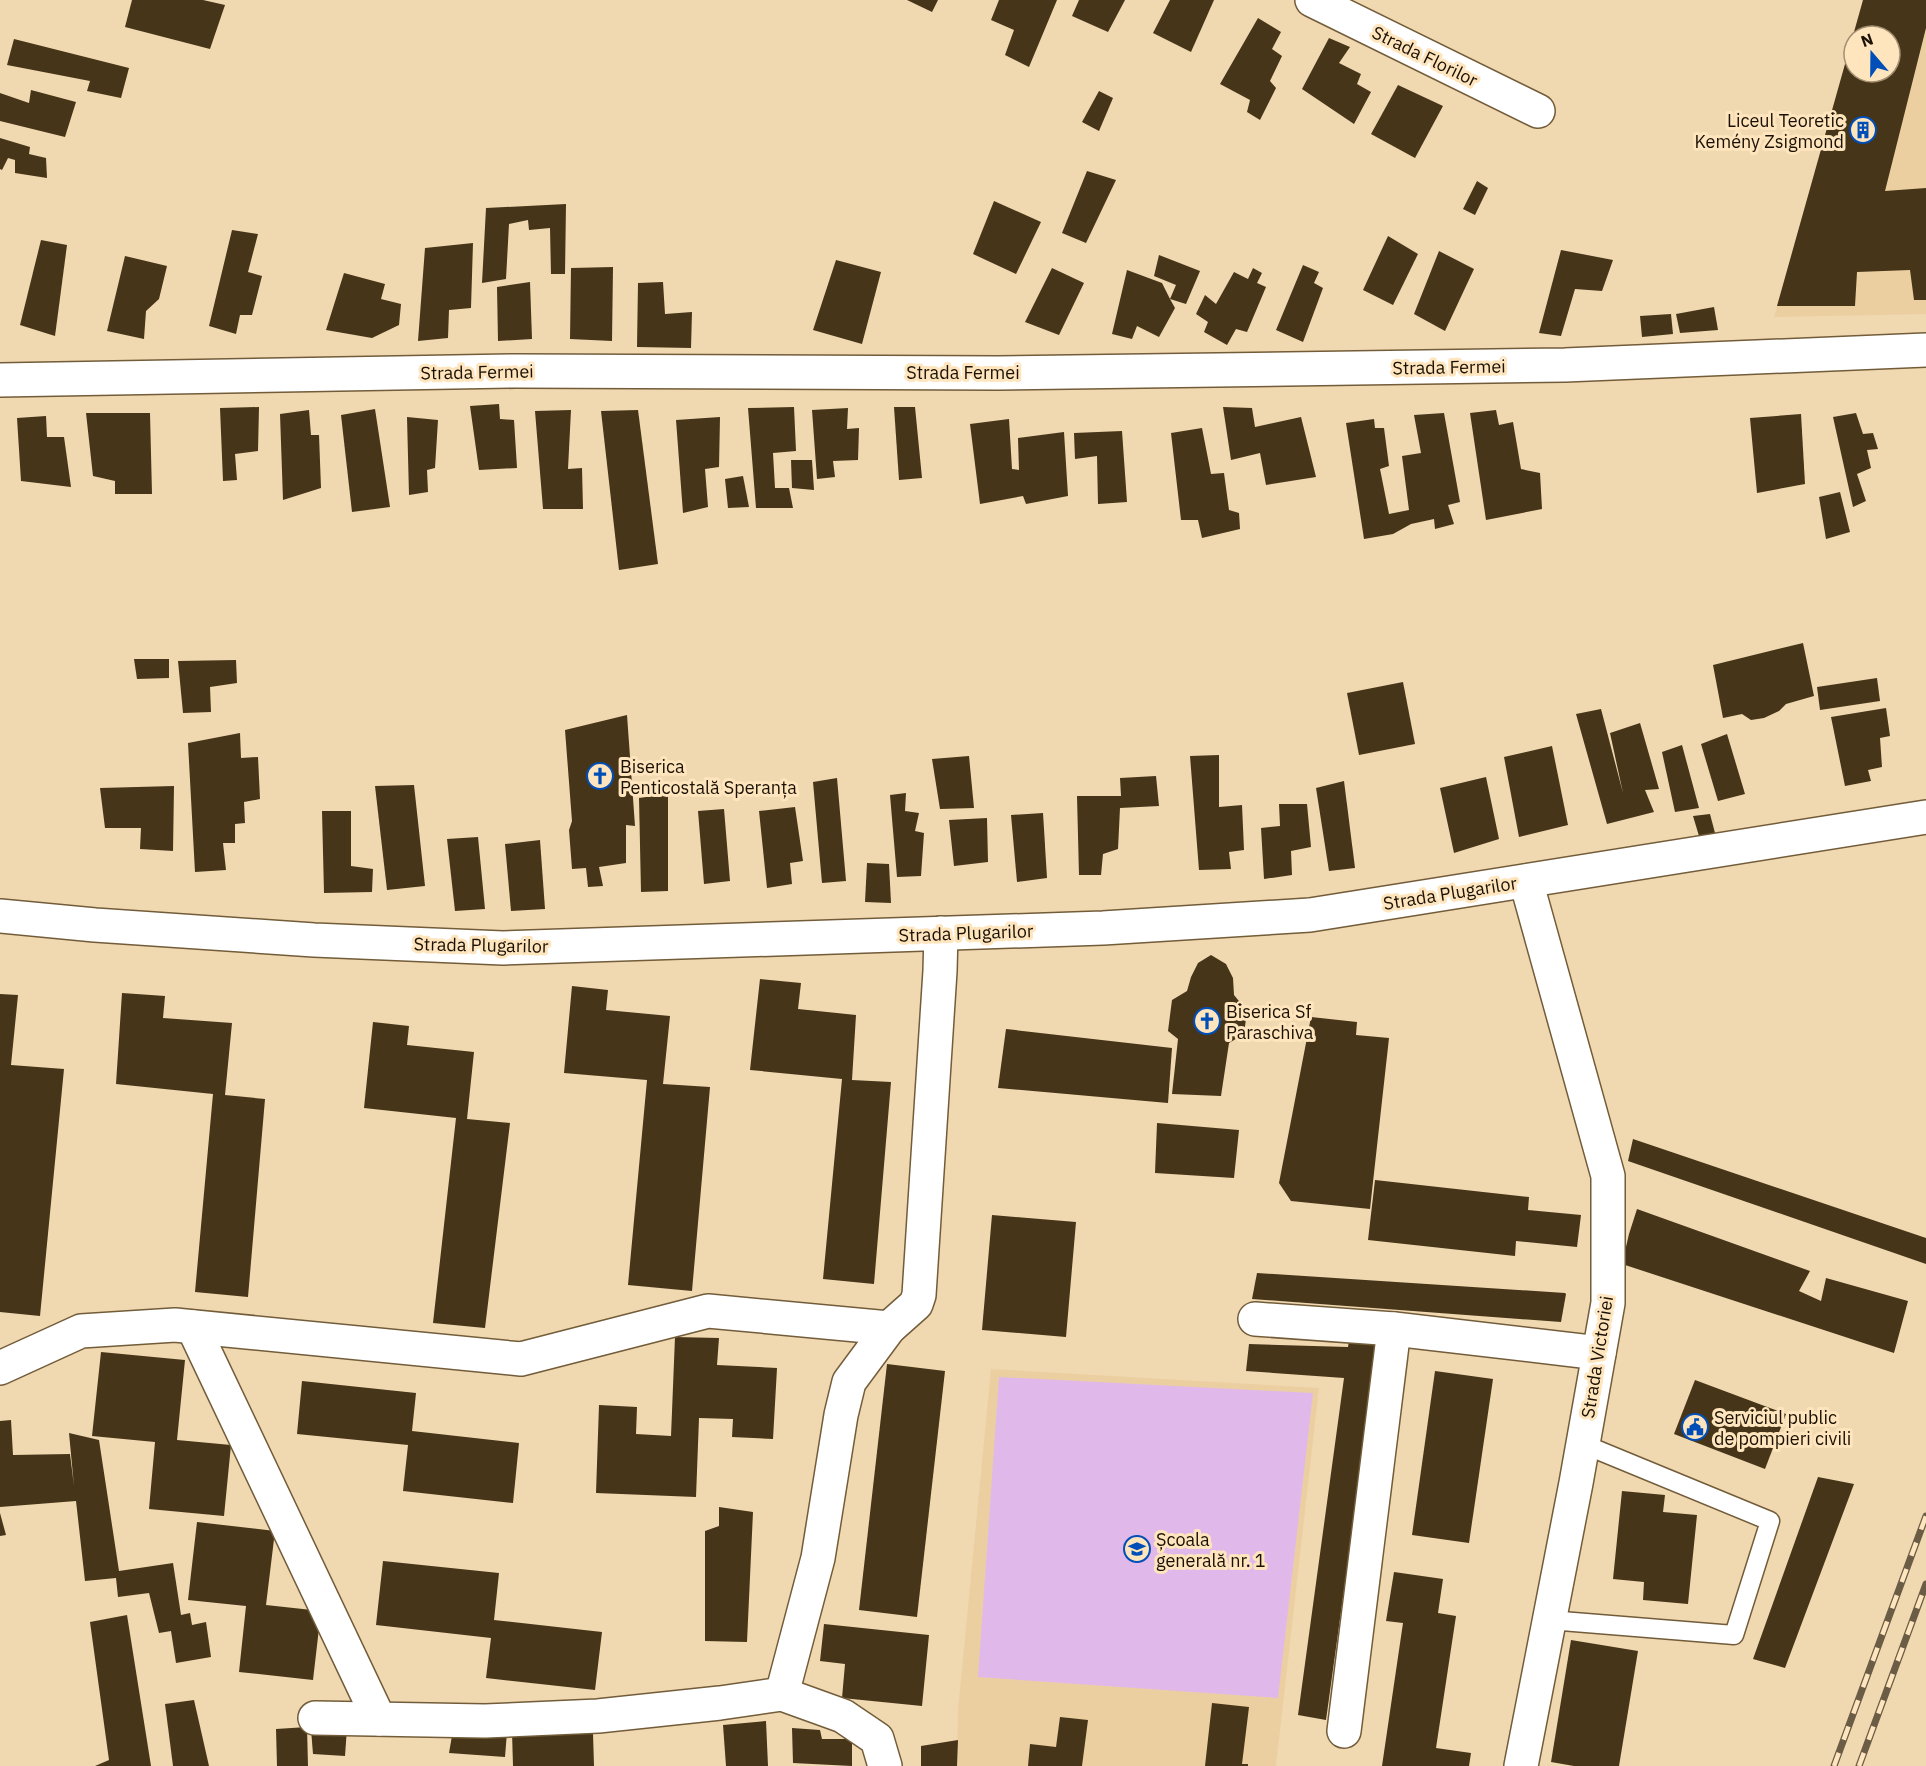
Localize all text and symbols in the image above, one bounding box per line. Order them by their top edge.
street label: Strada Florilor [1368,20,1482,92]
north arrow [1842,24,1902,84]
text: N [1858,29,1876,51]
place label: Liceul Teoretic Kemény Zsigmond [1695,109,1844,153]
building icon: Liceul Teoretic Kemény Zsigmond [1848,115,1878,145]
street label: Strada Fermei [1392,355,1506,379]
street label: Strada Fermei [420,360,534,384]
street label: Strada Fermei [906,361,1020,384]
place label: Biserica Penticostală Speranța [620,755,797,799]
church icon: Biserica Penticostală Speranța [585,761,615,791]
street label: Strada Plugarilor [1382,871,1519,915]
street label: Strada Plugarilor [898,919,1034,947]
street label: Strada Plugarilor [413,932,549,958]
place label: Biserica Sf Paraschiva [1226,1000,1314,1044]
church icon: Biserica Sf Paraschiva [1192,1006,1222,1036]
street label: Strada Victoriei [1576,1294,1618,1420]
place label: Serviciul public de pompieri civili [1714,1406,1851,1450]
public building icon: Serviciul public de pompieri civili [1680,1412,1710,1442]
place label: Școala generală nr. 1 [1156,1528,1266,1572]
school or university icon: Școala generală nr. 1 [1122,1534,1152,1564]

